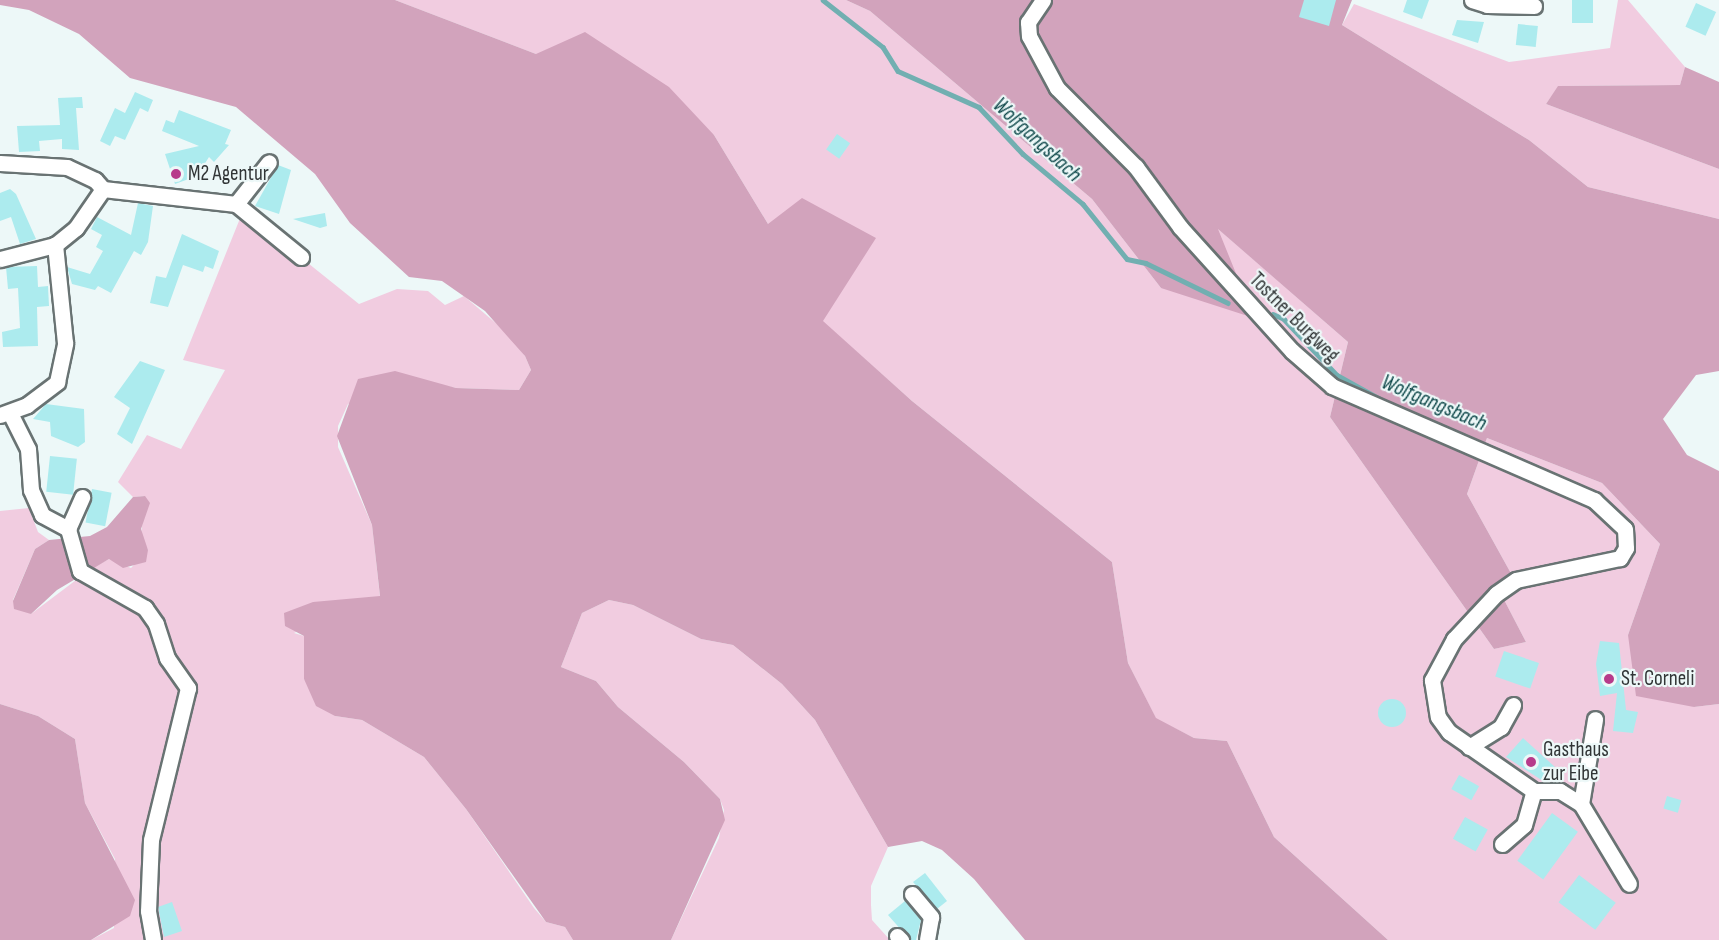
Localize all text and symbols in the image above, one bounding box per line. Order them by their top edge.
water label: Wolfgangsbach [987,92,1087,188]
place label: M2 Agentur [188,161,269,187]
marker: M2 Agentur [169,167,183,181]
street label: Tostner Burgweg [1244,268,1344,368]
water label: Wolfgangsbach [1377,369,1491,437]
place label: St. Corneli [1621,666,1694,692]
marker: St. Corneli [1602,672,1616,686]
place label: Gasthaus zur Eibe [1543,737,1609,787]
marker: Gasthaus zur Eibe [1524,755,1538,769]

